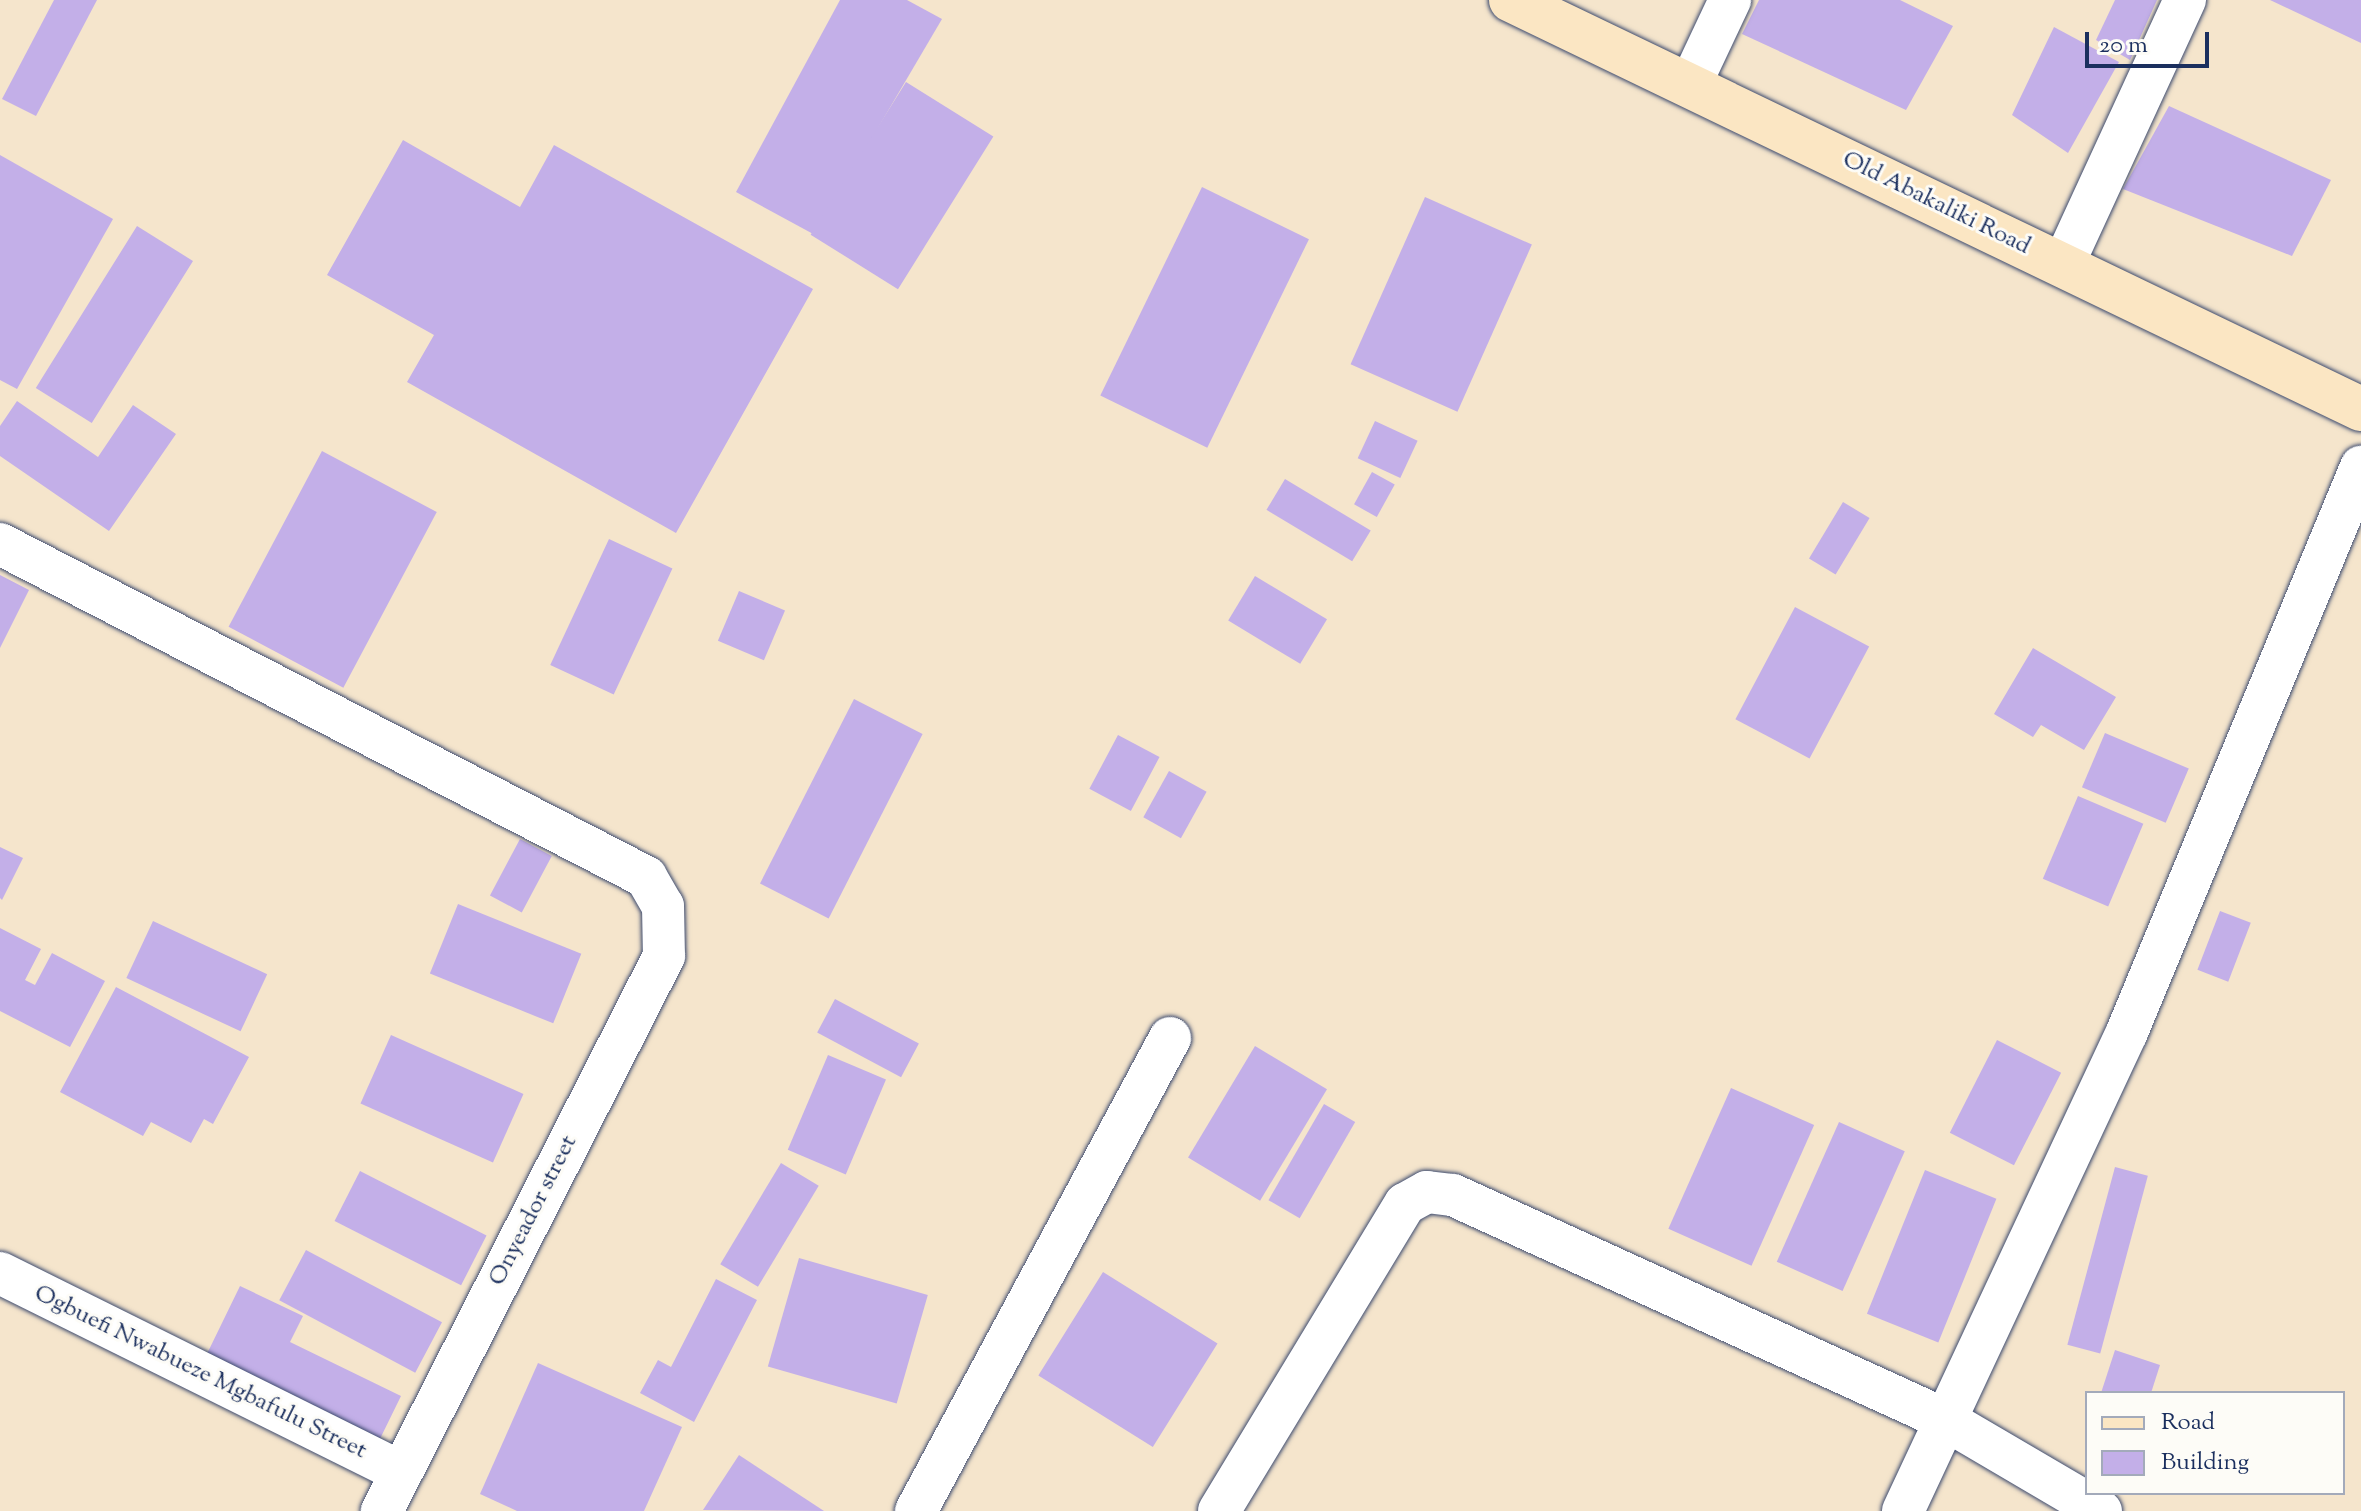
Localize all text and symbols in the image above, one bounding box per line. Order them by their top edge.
scale bar [2089,16,2213,66]
text: 20 m [2099,29,2148,63]
street label: Old Abakaliki Road [1837,146,2035,262]
street label: Onyeador street [484,1131,584,1291]
street label: Ogbuefi Nwabueze Mgbafulu Street [29,1280,371,1466]
legend [2085,1391,2345,1495]
text: Road [2161,1406,2215,1440]
text: Building [2161,1446,2249,1480]

